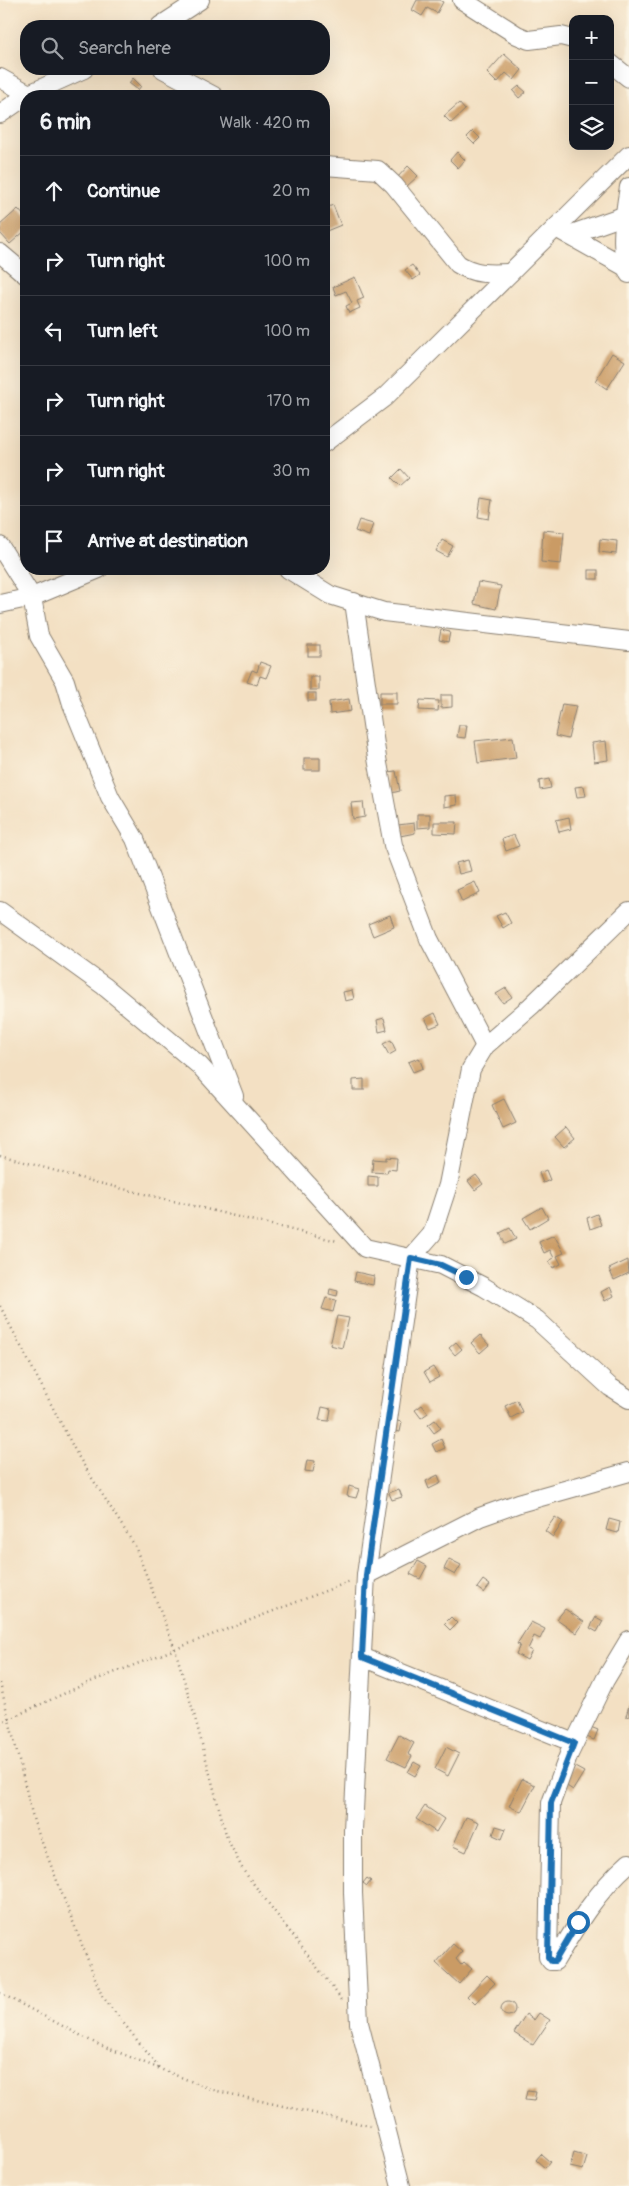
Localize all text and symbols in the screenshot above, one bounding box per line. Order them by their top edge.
map controls [569,15,614,150]
button: + [569,15,614,60]
search box [20,20,330,75]
icon: search [38,34,66,62]
text: Search here [78,36,171,60]
button: − [569,60,614,105]
button: layers [569,105,614,150]
text: 6 min [40,109,91,136]
text: Walk · 420 m [219,113,310,133]
icon: ahead [40,177,68,205]
text: Continue [87,179,160,203]
text: 20 m [272,181,310,201]
icon: right [40,247,68,275]
text: Turn right [87,249,165,273]
text: 100 m [264,251,310,271]
icon: left [40,317,68,345]
text: Turn left [87,319,157,343]
text: 100 m [264,321,310,341]
icon: right [40,387,68,415]
text: Turn right [87,389,165,413]
text: 170 m [267,391,310,411]
icon: right [40,457,68,485]
text: Turn right [87,459,165,483]
text: 30 m [272,461,310,481]
icon: arrive [40,527,68,555]
text: Arrive at destination [87,529,248,553]
route end [455,1266,478,1289]
route start [567,1911,590,1934]

